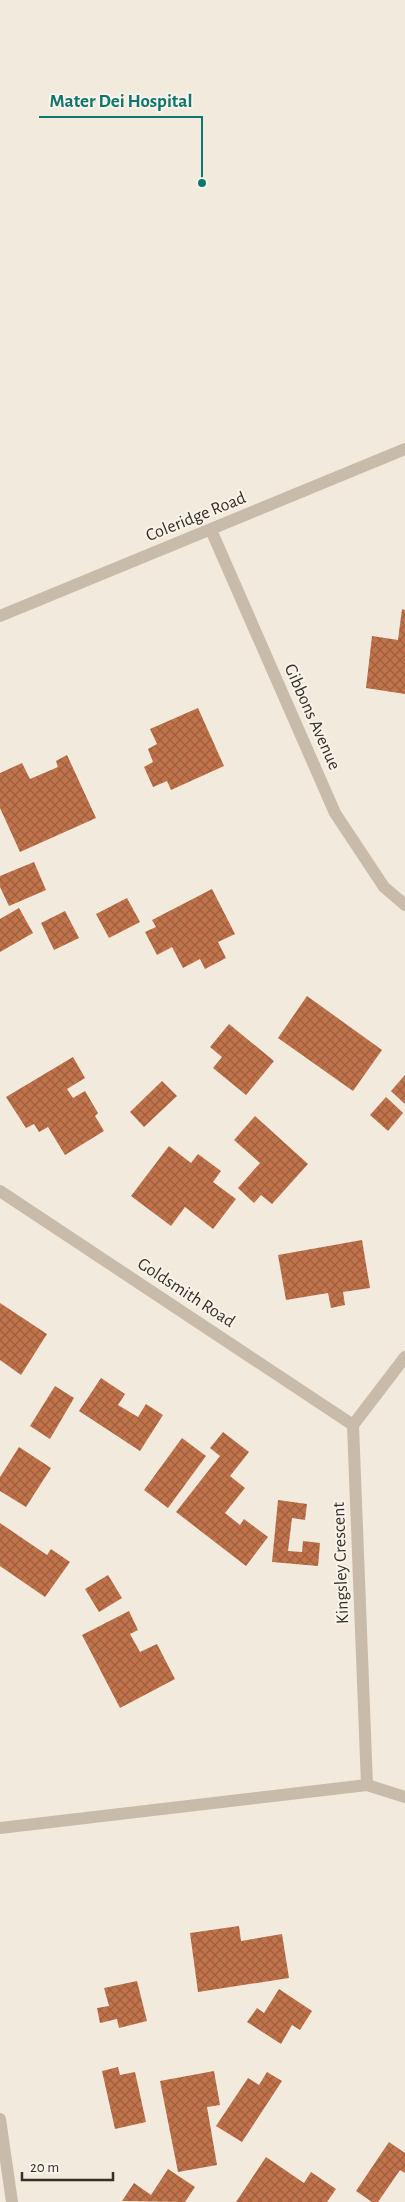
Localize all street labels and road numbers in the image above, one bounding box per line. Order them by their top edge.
street label: Coleridge Road [144,489,248,545]
street label: Gibbons Avenue [281,661,343,773]
street label: Goldsmith Road [134,1255,238,1331]
street label: Kingsley Crescent [330,1501,352,1624]

